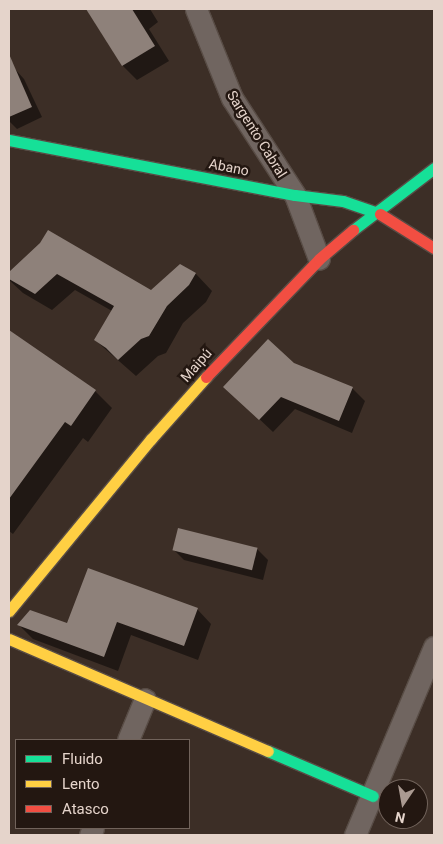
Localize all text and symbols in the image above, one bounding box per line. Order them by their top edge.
street label: Sargento Cabral [224,87,290,181]
street label: Abano [208,155,250,179]
street label: Maipú [177,345,215,385]
legend [15,739,190,829]
text: Fluido [62,750,103,768]
text: Lento [62,775,100,793]
north arrow [378,779,428,829]
text: Atasco [62,800,109,818]
text: N [394,809,407,827]

